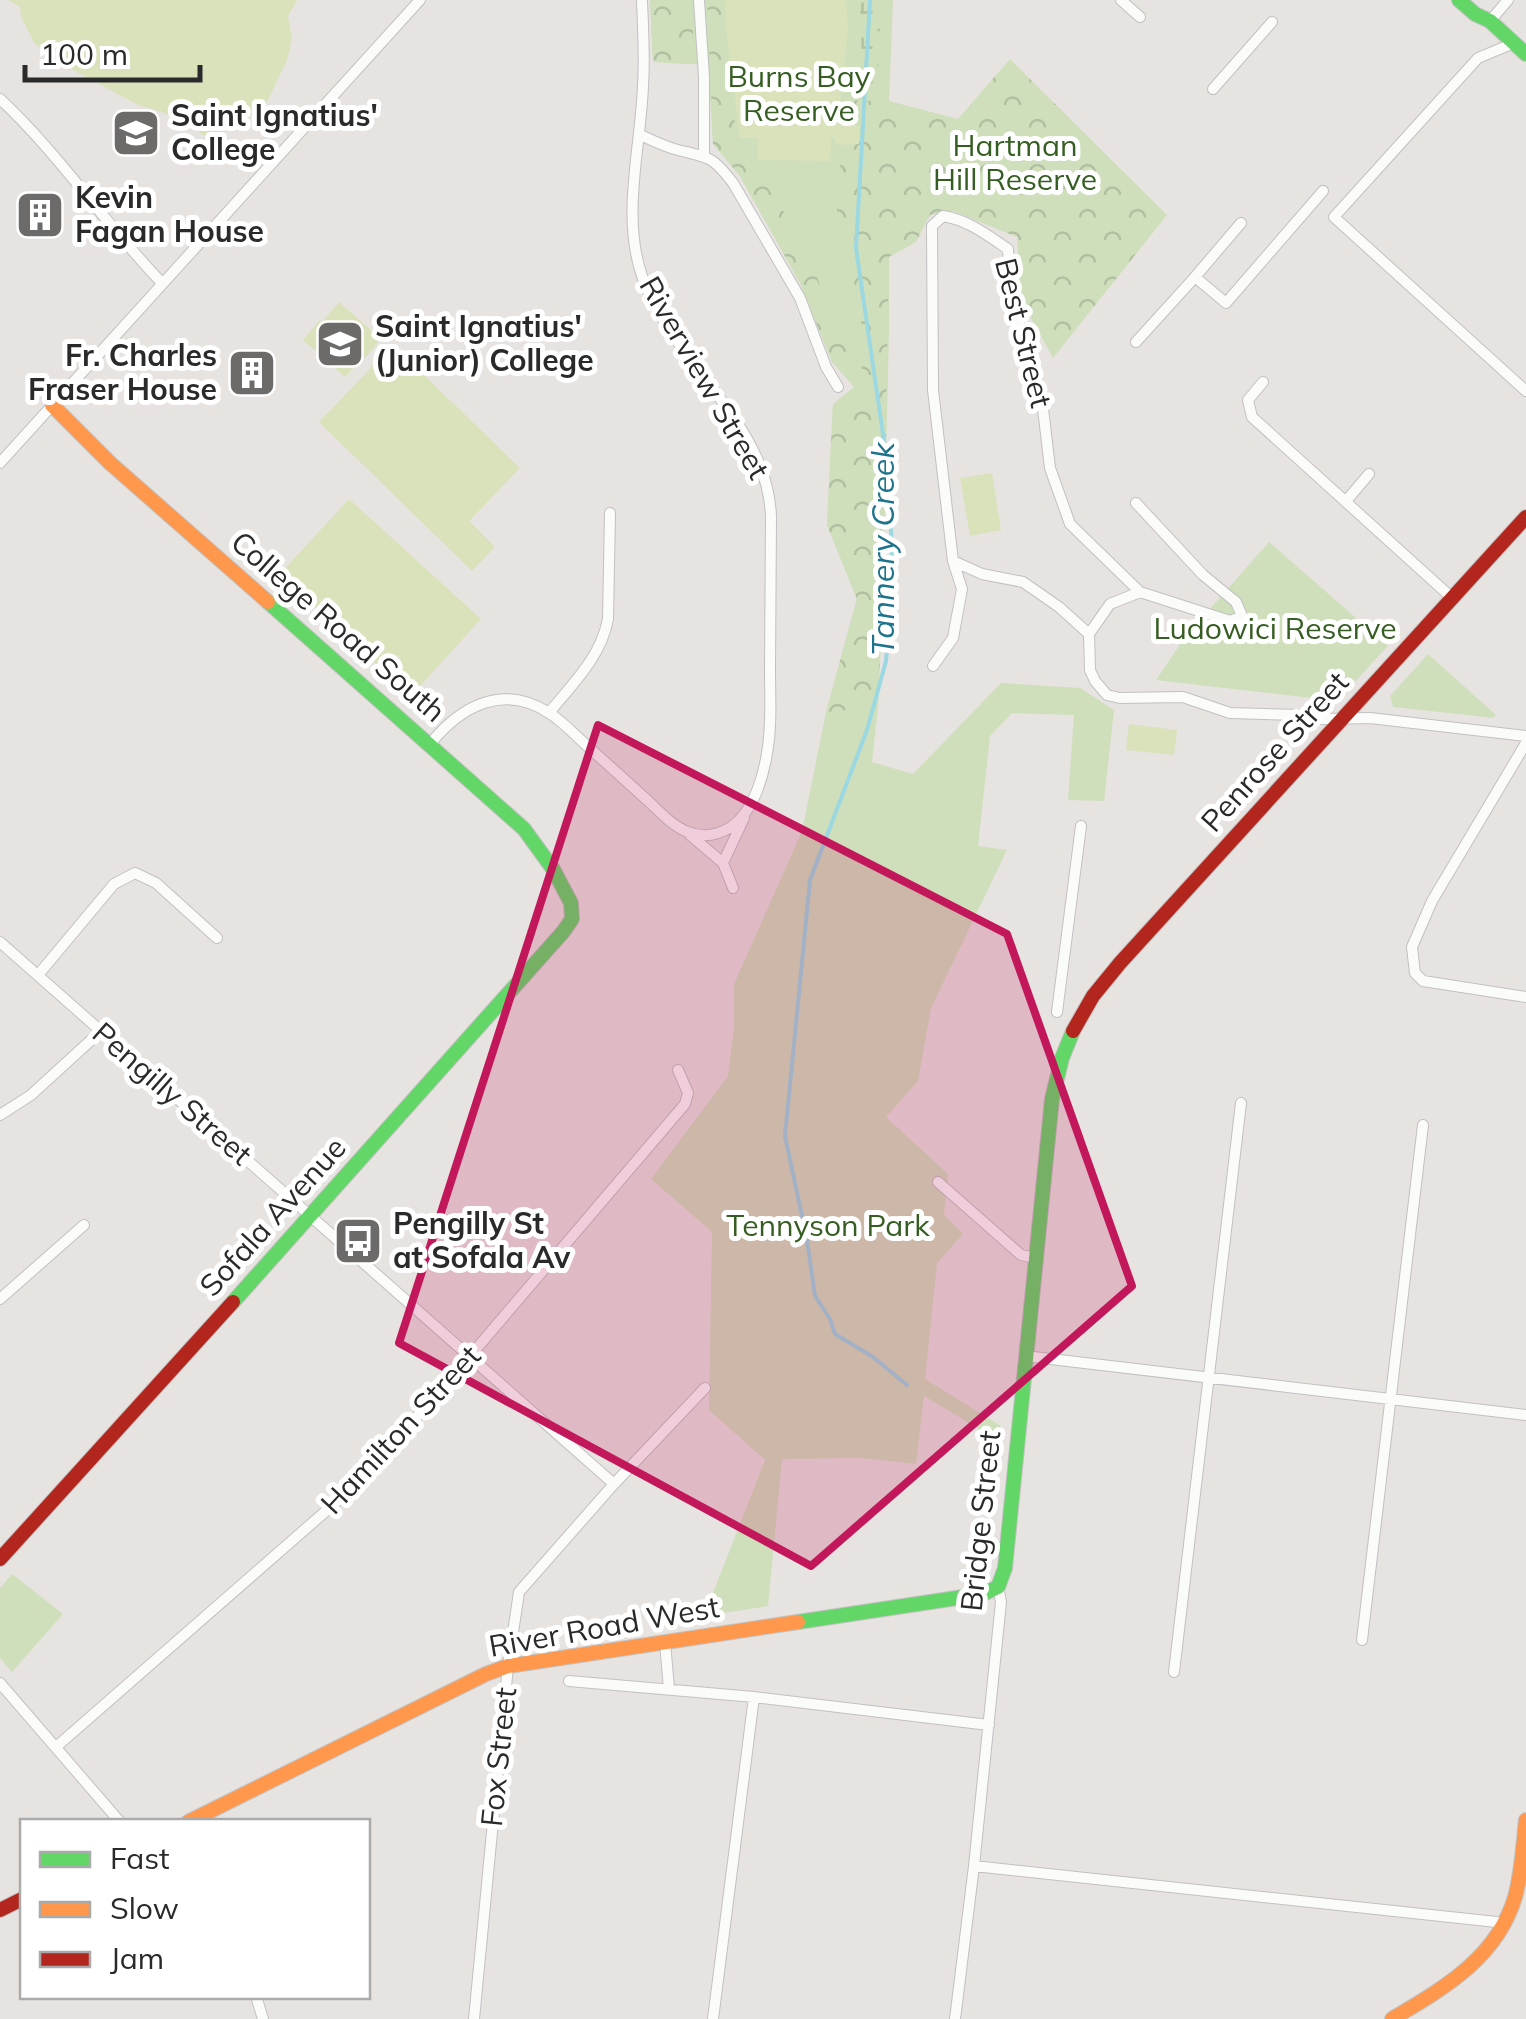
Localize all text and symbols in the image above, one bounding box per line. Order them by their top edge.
scale bar [25,20,200,82]
text: 100 m [40,35,128,73]
park label: Burns Bay Reserve [727,57,871,129]
place label: Saint Ignatius' College [171,96,378,168]
school or university icon: Saint Ignatius' College [110,107,162,159]
park label: Hartman Hill Reserve [933,126,1097,198]
place label: Kevin Fagan House [75,178,264,250]
building icon: Kevin Fagan House [14,189,66,241]
street label: Best Street [987,254,1061,411]
street label: Riverview Street [631,269,778,486]
place label: Saint Ignatius' (Junior) College [375,307,594,379]
school or university icon: Saint Ignatius' (Junior) College [314,318,366,370]
place label: Fr. Charles Fraser House [28,336,217,408]
building icon: Fr. Charles Fraser House [226,347,278,399]
water label: Tannery Creek [862,441,902,656]
street label: College Road South [224,523,454,730]
park label: Ludowici Reserve [1153,609,1397,647]
street label: Penrose Street [1192,663,1356,839]
street label: Pengilly Street [85,1014,260,1173]
street label: Sofala Avenue [191,1129,354,1304]
place label: Pengilly St at Sofala Av [393,1204,571,1276]
park label: Tennyson Park [726,1206,930,1244]
bus stop icon: Pengilly St at Sofala Av [332,1215,384,1267]
street label: Hamilton Street [312,1337,488,1522]
street label: Bridge Street [952,1429,1008,1613]
street label: River Road West [486,1587,722,1665]
street label: Fox Street [472,1685,524,1828]
legend [20,1819,370,1999]
text: Fast [110,1839,170,1877]
text: Slow [110,1889,179,1927]
text: Jam [110,1939,164,1977]

